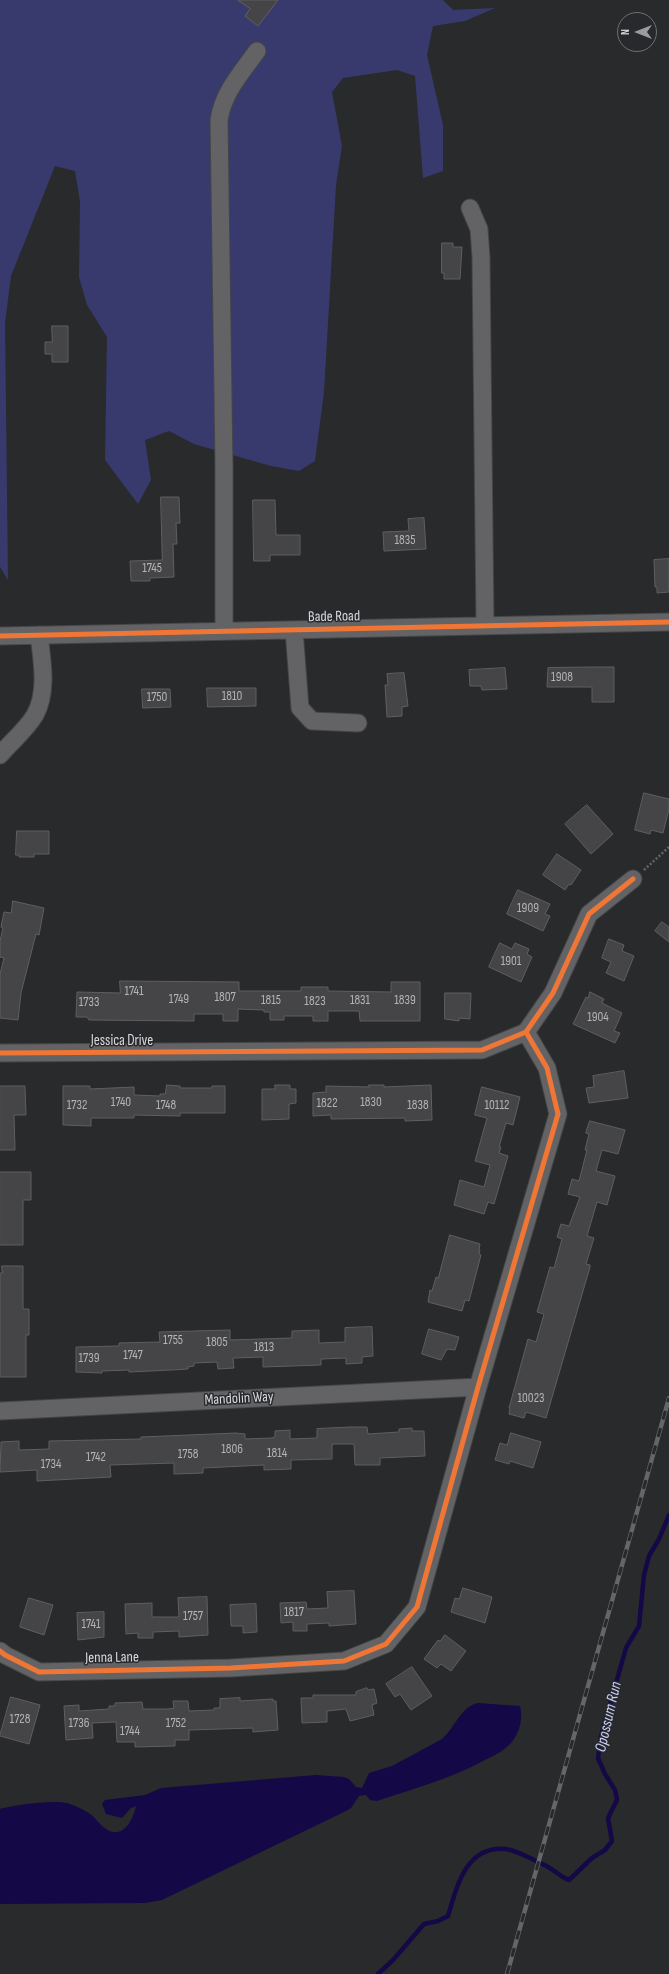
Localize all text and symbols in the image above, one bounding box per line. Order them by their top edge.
north arrow [617,12,657,52]
text: N [619,29,632,35]
house number: 1835 [395,533,415,549]
house number: 1745 [142,561,162,577]
street label: Bade Road [308,608,360,626]
house number: 1908 [551,670,573,686]
house number: 1810 [222,689,242,705]
house number: 1750 [147,690,167,706]
house number: 1909 [517,901,539,917]
house number: 1901 [501,954,521,970]
house number: 1741 [124,984,144,1000]
house number: 1807 [214,990,236,1006]
house number: 1749 [169,992,189,1008]
house number: 1815 [261,993,281,1009]
house number: 1831 [350,993,370,1009]
house number: 1839 [394,993,416,1009]
house number: 1823 [304,994,326,1010]
house number: 1733 [79,995,99,1011]
house number: 1904 [587,1010,609,1026]
street label: Jessica Drive [91,1032,153,1050]
house number: 1740 [111,1095,131,1111]
house number: 1830 [360,1095,382,1111]
house number: 1822 [316,1096,338,1112]
house number: 1732 [67,1098,87,1114]
house number: 1748 [156,1098,176,1114]
house number: 1838 [407,1098,429,1114]
house number: 10112 [485,1098,509,1114]
house number: 1755 [163,1333,183,1349]
house number: 1805 [206,1335,228,1351]
house number: 1813 [254,1340,274,1356]
house number: 1747 [123,1348,143,1364]
house number: 1739 [79,1351,99,1367]
street label: Mandolin Way [204,1388,274,1410]
house number: 10023 [518,1391,544,1407]
house number: 1806 [221,1442,243,1458]
house number: 1814 [267,1446,287,1462]
house number: 1758 [178,1447,198,1463]
house number: 1742 [86,1450,106,1466]
house number: 1734 [41,1457,61,1473]
house number: 1817 [284,1605,304,1621]
house number: 1757 [183,1609,203,1625]
house number: 1741 [81,1617,101,1633]
street label: Jenna Lane [85,1649,139,1667]
water label: Opossum Run [592,1680,626,1754]
house number: 1728 [10,1712,30,1728]
house number: 1736 [69,1716,89,1732]
house number: 1752 [166,1716,186,1732]
house number: 1744 [120,1724,140,1740]

